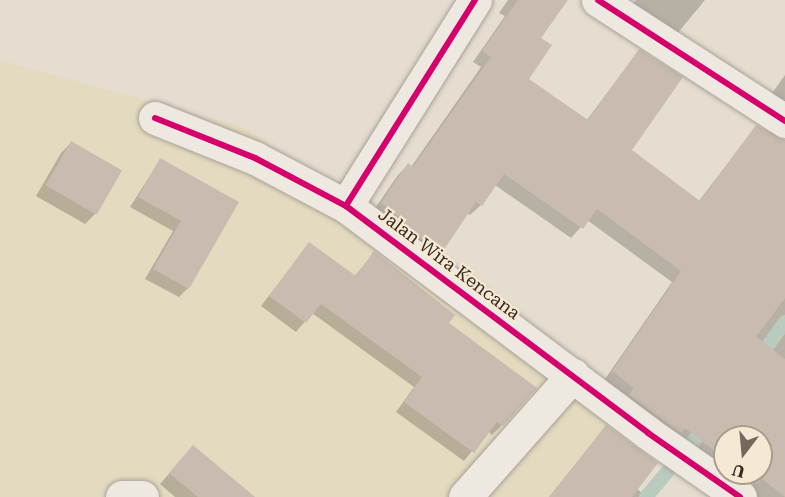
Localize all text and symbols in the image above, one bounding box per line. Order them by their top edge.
street label: Jalan Wira Kencana [374,204,524,324]
north arrow [713,425,773,485]
text: U [730,460,747,482]

